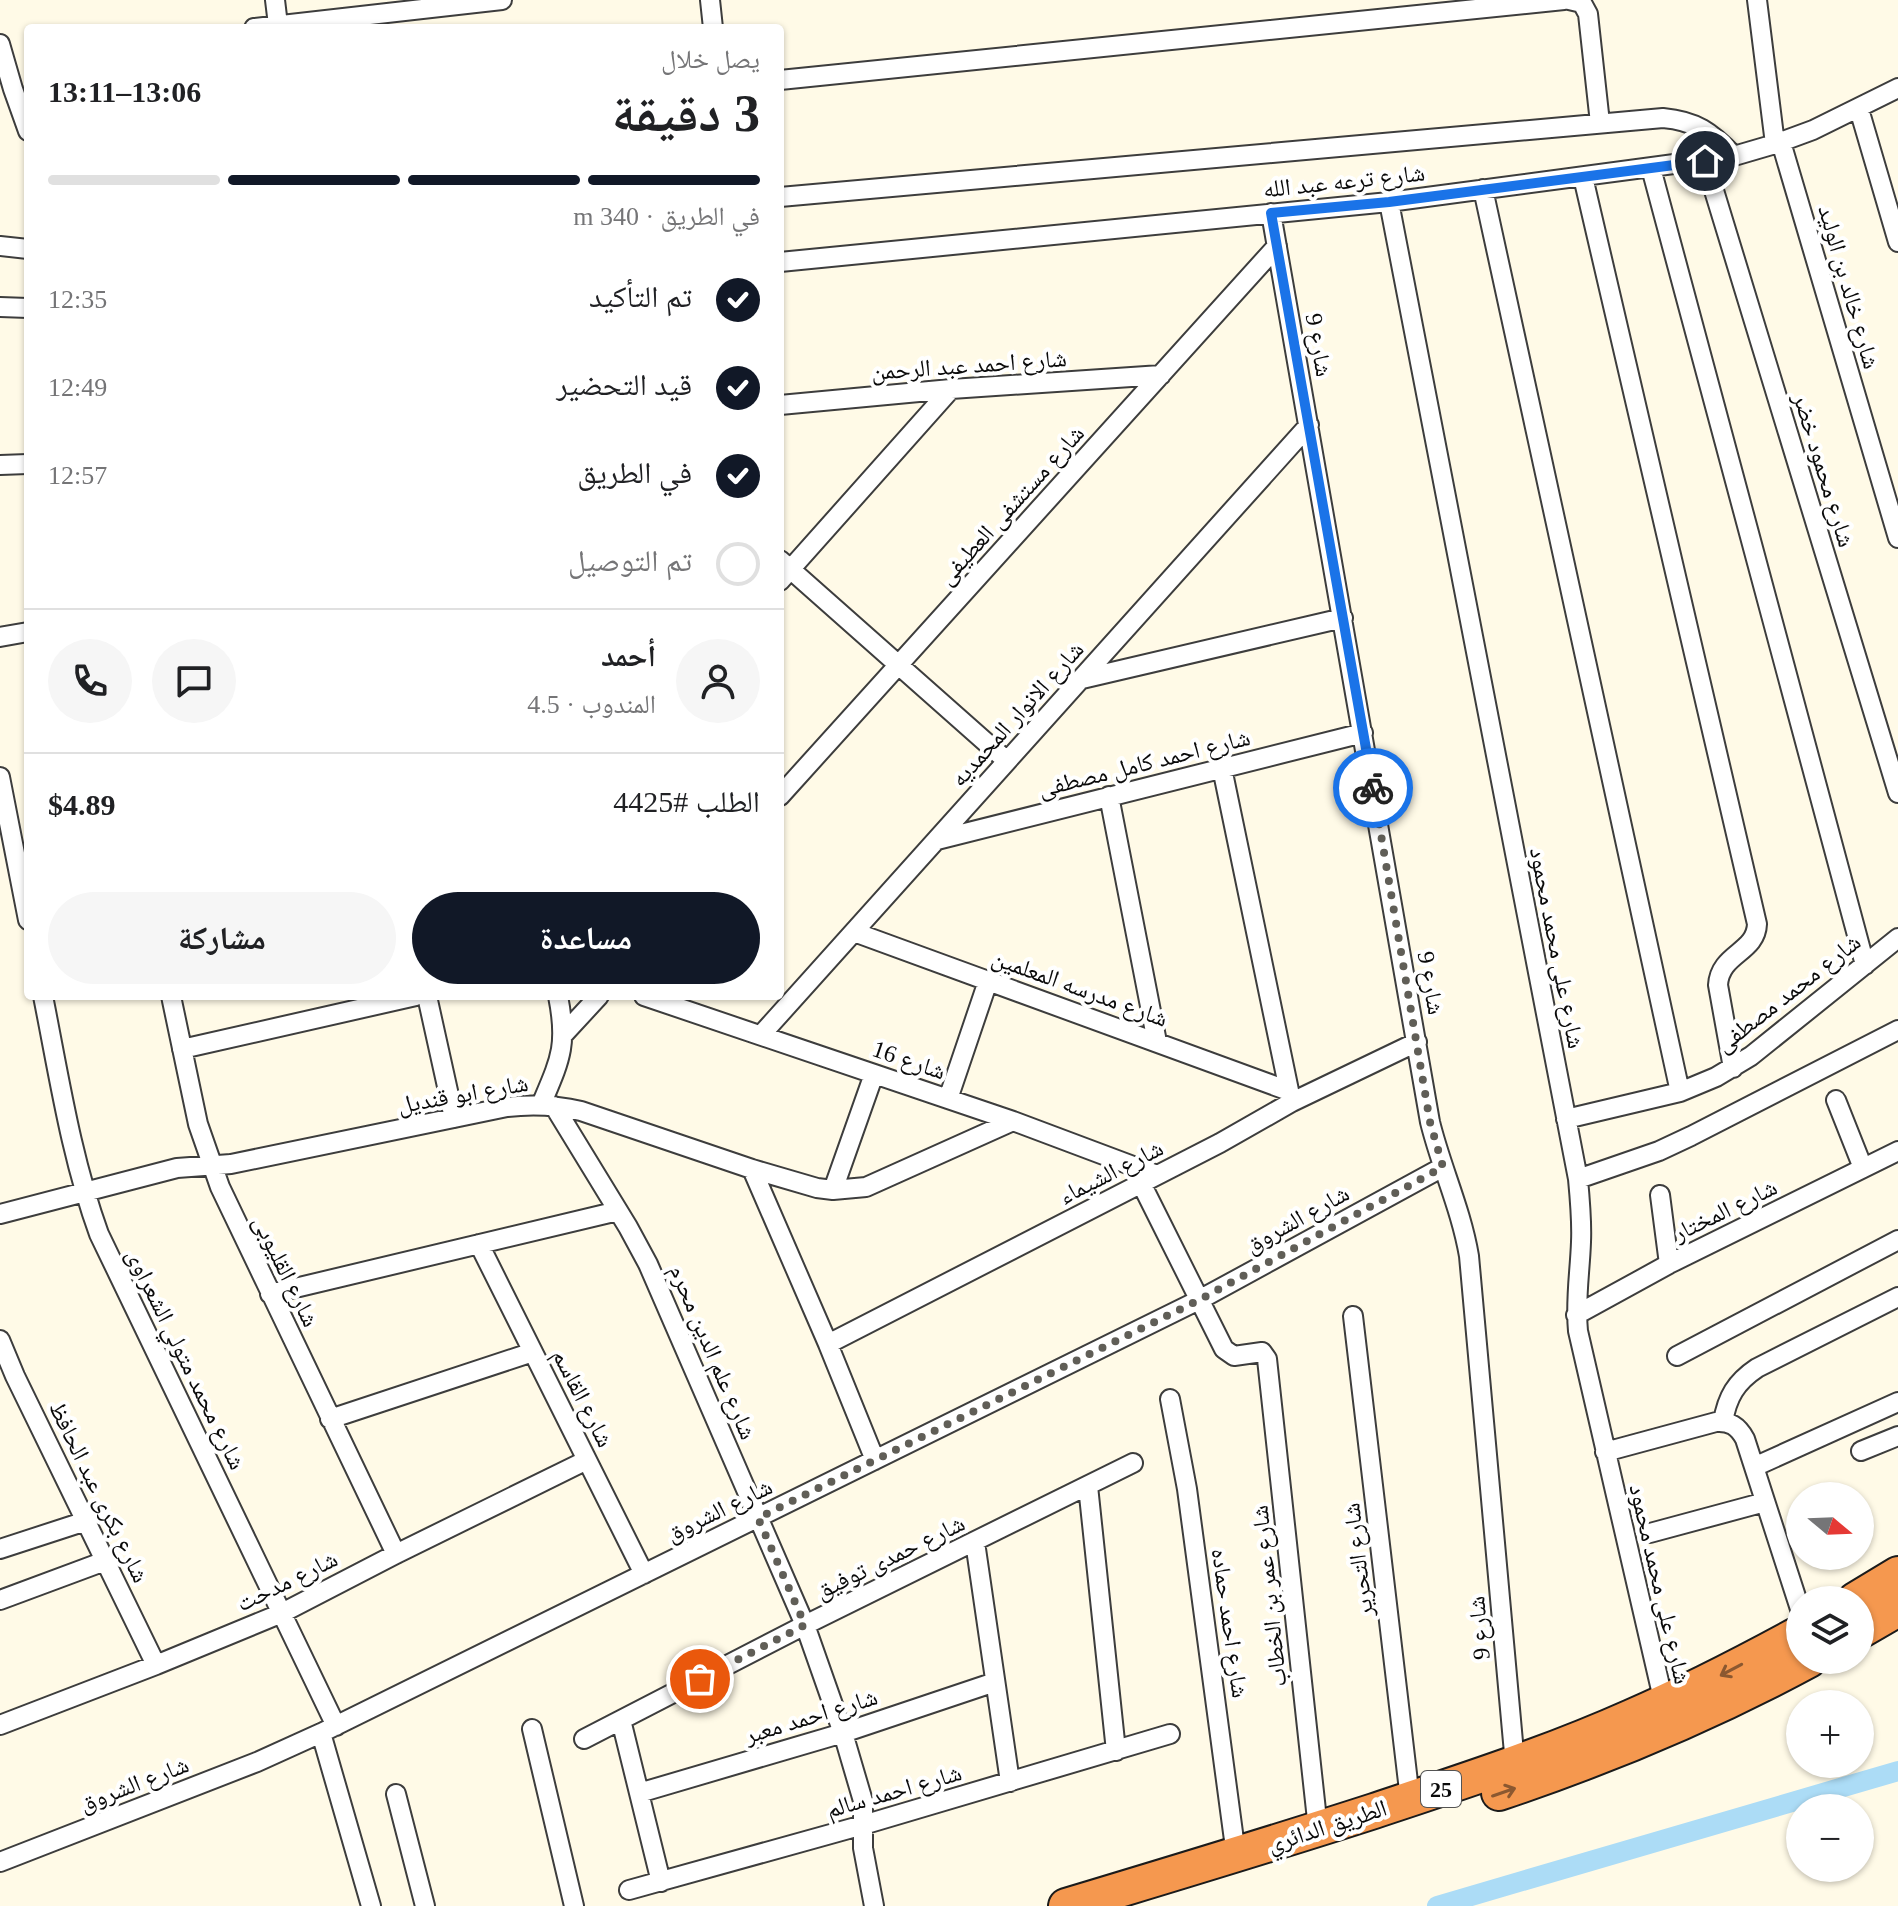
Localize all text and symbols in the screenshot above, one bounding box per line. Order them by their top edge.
text: يصل خلال [661,45,760,74]
text: 13:06–13:11 [48,75,201,108]
text: 3 دقيقة [612,85,760,142]
pin [1671,127,1739,195]
icon: home [1683,139,1727,183]
street label: شارع ترعه عبد الله [1262,160,1426,204]
text: في الطريق · 340 m [573,202,760,231]
street label: شارع خالد بن الوليد [1811,202,1885,372]
icon: check [716,278,760,322]
text: تم التأكيد [589,280,692,313]
text: 12:35 [48,285,107,314]
street label: شارع 9 [1299,311,1337,379]
street label: شارع احمد عبد الرحمن [870,345,1068,387]
icon: check [716,366,760,410]
text: قيد التحضير [556,368,692,401]
text: 12:49 [48,373,107,402]
street label: شارع محمود خضر [1786,389,1860,551]
street label: شارع مستشفى العطيفى [933,420,1091,591]
icon: check [716,454,760,498]
text: في الطريق [577,456,692,489]
text: 12:57 [48,461,107,490]
text: تم التوصيل [568,544,692,577]
street label: شارع الانوار المحمديه [945,636,1090,793]
button: phone [48,639,132,723]
button: chat [152,639,236,723]
text: أحمد [601,639,656,672]
button: person [676,639,760,723]
text: المندوب · 4.5 [527,690,656,719]
street label: شارع احمد كامل مصطفى [1035,724,1253,804]
courier [1333,748,1413,828]
icon: bike [1351,766,1395,810]
text: الطلب #4425 [613,785,760,818]
text: $4.89 [48,788,116,821]
street label: شارع على محمد محمود [1523,845,1589,1051]
button: مشاركة [48,892,396,984]
button: مساعدة [412,892,760,984]
street label: شارع محمد مصطفى [1711,928,1867,1059]
street label: شارع مدرسه المعلمين [988,944,1171,1034]
street label: شارع 9 [1411,949,1449,1017]
street label: شارع 16 [868,1035,949,1086]
street label: شارع ابو قنديل [396,1070,531,1120]
street label: شارع الشيماء [1055,1135,1168,1211]
street label: شارع المختار [1668,1174,1782,1249]
street label: شارع الشروق [1240,1180,1354,1260]
street label: شارع القليوبى [246,1211,324,1332]
street label: شارع محمد متولي الشعراوى [116,1244,251,1476]
street label: شارع علم الدين محرم [662,1261,762,1444]
street label: شارع القاسم [545,1345,619,1453]
street label: شارع بكرى عبد الحافظ [42,1397,154,1587]
street label: شارع الشروق [662,1473,777,1549]
street label: شارع على محمد محمود [1622,1482,1696,1687]
north arrow [1786,1482,1874,1570]
map controls [1786,1482,1874,1882]
street label: شارع التحرير [1338,1501,1380,1619]
street label: شارع عمر بن الخطاب [1247,1504,1293,1688]
street label: شارع حمدى توفيق [811,1510,970,1606]
street label: شارع مدحت [232,1545,342,1618]
street label: شارع احمد حماده [1205,1546,1253,1700]
button: layers [1786,1586,1874,1674]
street label: شارع 9 [1463,1595,1497,1661]
pin [666,1645,734,1713]
icon: bag [678,1657,722,1701]
one-way arrow [1720,1662,1744,1678]
street label: شارع احمد معبر [741,1683,881,1751]
button: + [1786,1690,1874,1778]
street label: شارع الشروق [76,1751,193,1819]
street label: شارع احمد سالم [823,1759,965,1826]
road number: 25 [1421,1771,1461,1807]
one-way arrow [1491,1783,1516,1798]
street label: الطريق الدائري [1264,1794,1392,1863]
button: − [1786,1794,1874,1882]

